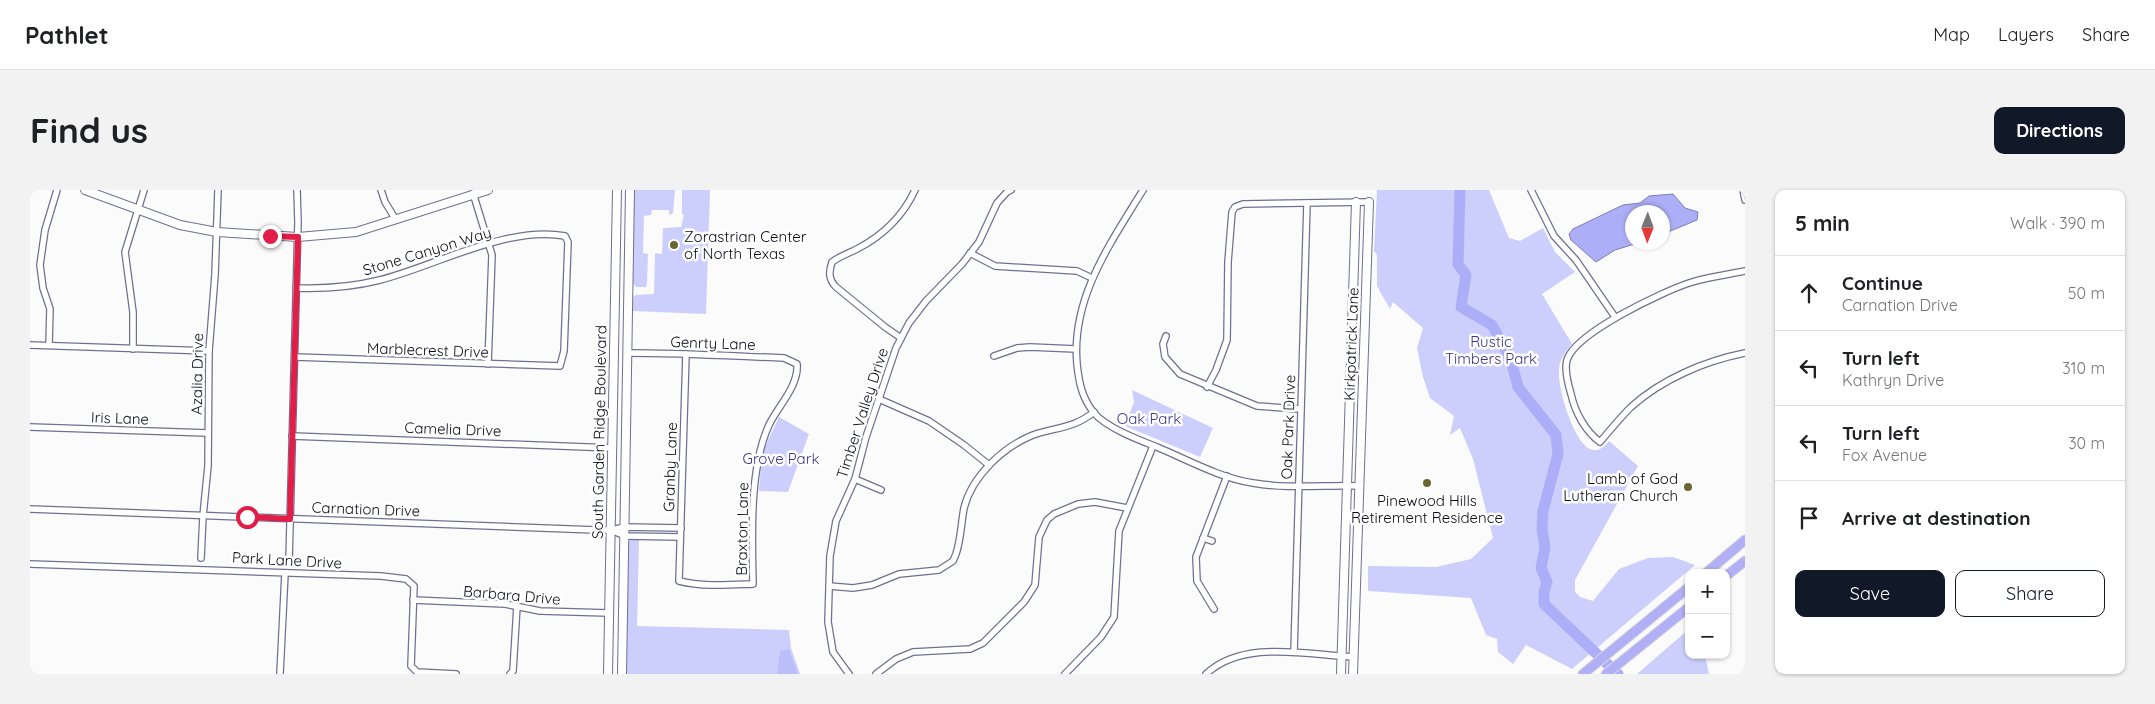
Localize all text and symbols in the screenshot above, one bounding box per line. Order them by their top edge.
text: Pathlet [25,20,109,50]
text: Map [1933,23,1970,46]
text: Layers [1998,23,2054,46]
text: Share [2082,23,2130,46]
button: Directions [1994,107,2125,154]
text: Find us [30,108,148,152]
north arrow [1625,205,1670,250]
text: 5 min [1795,210,1850,236]
text: Walk · 390 m [2010,213,2105,233]
street label: Stone Canyon Way [360,222,494,280]
route end [259,225,282,248]
place label: Zorastrian Center of North Texas [684,227,807,263]
marker: Zorastrian Center of North Texas [668,239,680,251]
text: Continue [1842,271,1923,295]
icon: ahead [1795,279,1823,307]
text: 50 m [2068,283,2105,303]
street label: Kirkpatrick Lane [1340,287,1362,401]
text: Carnation Drive [1842,295,1958,315]
street label: South Garden Ridge Boulevard [588,325,610,539]
street label: Genrty Lane [670,332,756,354]
park label: Rustic Timbers Park [1445,332,1537,368]
street label: Azalia Drive [187,333,207,415]
street label: Marblecrest Drive [367,338,489,362]
street label: Timber Valley Drive [832,345,892,481]
text: Turn left [1842,346,1920,370]
icon: left [1795,354,1823,382]
text: 310 m [2062,358,2105,378]
text: Kathryn Drive [1842,370,1944,390]
street label: Oak Park Drive [1277,374,1299,480]
street label: Iris Lane [91,407,149,429]
park label: Oak Park [1117,409,1181,428]
street label: Camelia Drive [404,418,502,440]
text: Turn left [1842,421,1920,445]
street label: Granby Lane [659,422,681,512]
icon: left [1795,429,1823,457]
text: 30 m [2068,433,2105,453]
text: Fox Avenue [1842,445,1927,465]
park label: Grove Park [742,449,820,468]
place label: Lamb of God Lutheran Church [1563,469,1678,505]
marker: Pinewood Hills Retirement Residence [1421,477,1433,489]
marker: Lamb of God Lutheran Church [1682,481,1694,493]
street label: Braxton Lane [732,482,752,576]
place label: Pinewood Hills Retirement Residence [1351,491,1503,527]
street label: Carnation Drive [311,498,421,520]
icon: arrive [1795,504,1823,532]
route start [236,506,259,529]
text: Arrive at destination [1842,506,2031,530]
street label: Park Lane Drive [231,548,343,572]
map controls [1685,569,1730,659]
button: + [1685,569,1730,614]
button: Save [1795,570,1945,617]
button: Share [1955,570,2105,617]
street label: Barbara Drive [463,581,561,609]
button: − [1685,614,1730,659]

